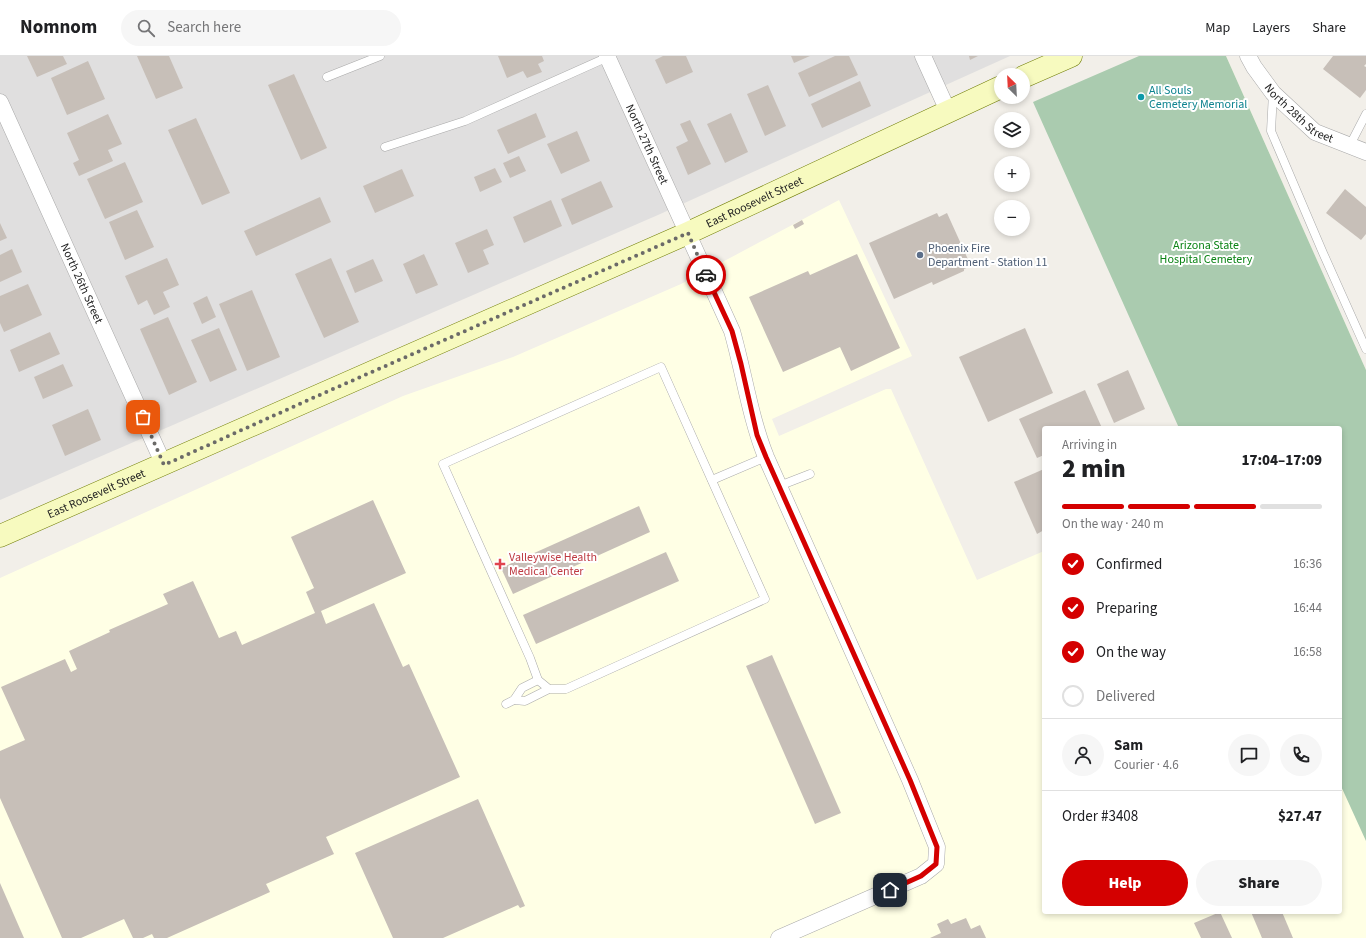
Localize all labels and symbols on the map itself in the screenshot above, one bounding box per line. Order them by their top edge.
north arrow [994,68,1030,104]
street label: North 28th Street [1260,80,1336,147]
place label: All Souls Cemetery Memorial [1149,82,1247,113]
marker: All Souls Cemetery Memorial [1136,92,1146,102]
street label: North 27th Street [622,101,673,187]
street label: East Roosevelt Street [703,172,806,232]
park label: Arizona State Hospital Cemetery [1160,237,1253,268]
street label: North 26th Street [56,240,107,326]
place label: Phoenix Fire Department - Station 11 [928,240,1047,271]
marker: Phoenix Fire Department - Station 11 [915,250,925,260]
courier [686,255,726,295]
pin [126,400,160,434]
street label: East Roosevelt Street [44,465,148,523]
place label: Valleywise Health Medical Center [509,549,597,580]
marker: Valleywise Health Medical Center [494,558,506,570]
pin [873,873,907,907]

